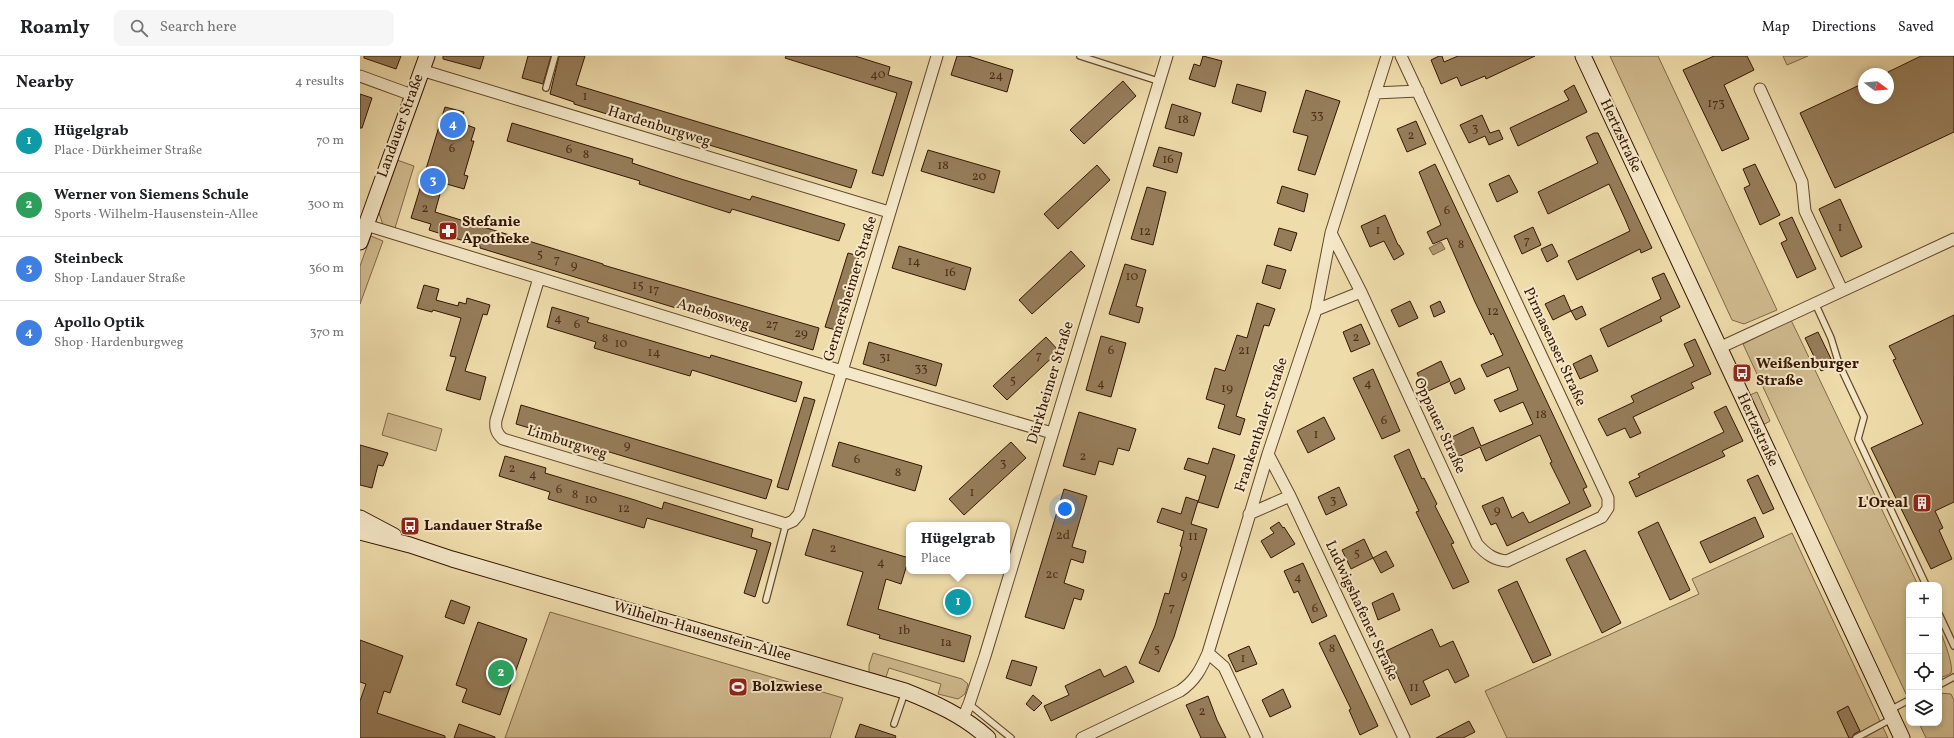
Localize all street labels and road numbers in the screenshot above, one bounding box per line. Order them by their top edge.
street label: Landauer Straße [372,71,430,181]
street label: Hertzstraße [1594,96,1646,176]
street label: Hardenburgweg [605,101,713,153]
street label: Germersheimer Straße [819,214,883,364]
street label: Pirmasenser Straße [1517,284,1591,410]
street label: Anebosweg [674,294,752,336]
street label: Dürkheimer Straße [1022,319,1080,447]
street label: Frankenthaler Straße [1230,355,1294,495]
street label: Oppauer Straße [1408,374,1470,478]
street label: Hertzstraße [1731,390,1783,470]
street label: Limburgweg [524,421,610,465]
street label: Ludwigshafener Straße [1319,537,1403,685]
street label: Wilhelm-Hausenstein-Allee [611,597,793,667]

